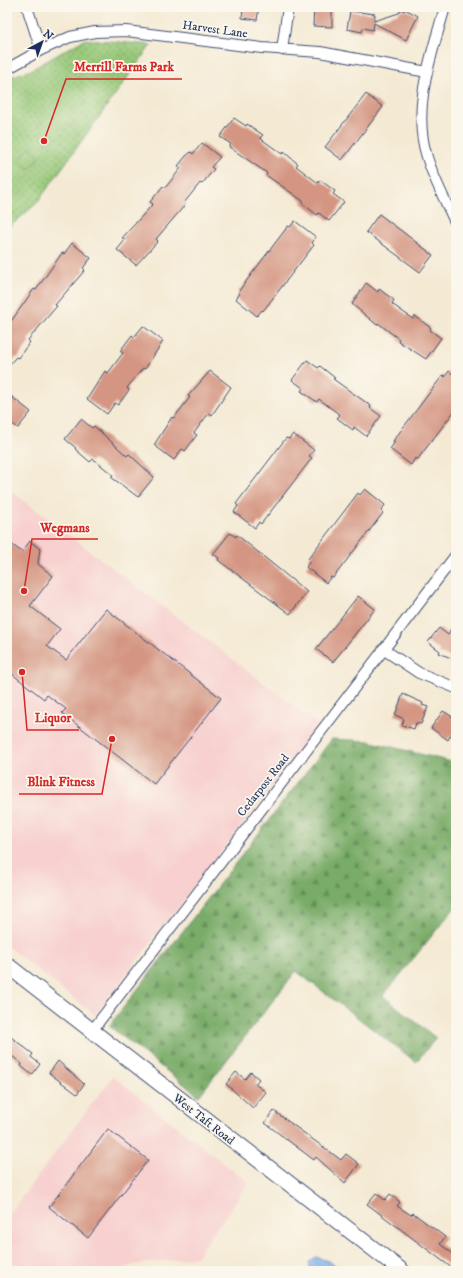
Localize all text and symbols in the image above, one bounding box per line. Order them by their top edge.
street label: Harvest Lane [182,18,248,41]
north arrow [22,22,62,62]
text: N [40,27,56,43]
callout: Merrill Farms Park [66,54,182,79]
text: Merrill Farms Park [74,59,174,75]
callout: Wegmans [32,514,98,539]
text: Wegmans [39,520,90,537]
callout: Liquor [27,705,79,730]
text: Liquor [35,710,71,727]
street label: Cedarpost Road [234,751,293,820]
callout: Blink Fitness [19,769,102,794]
text: Blink Fitness [27,774,95,790]
street label: West Taft Road [169,1090,237,1148]

